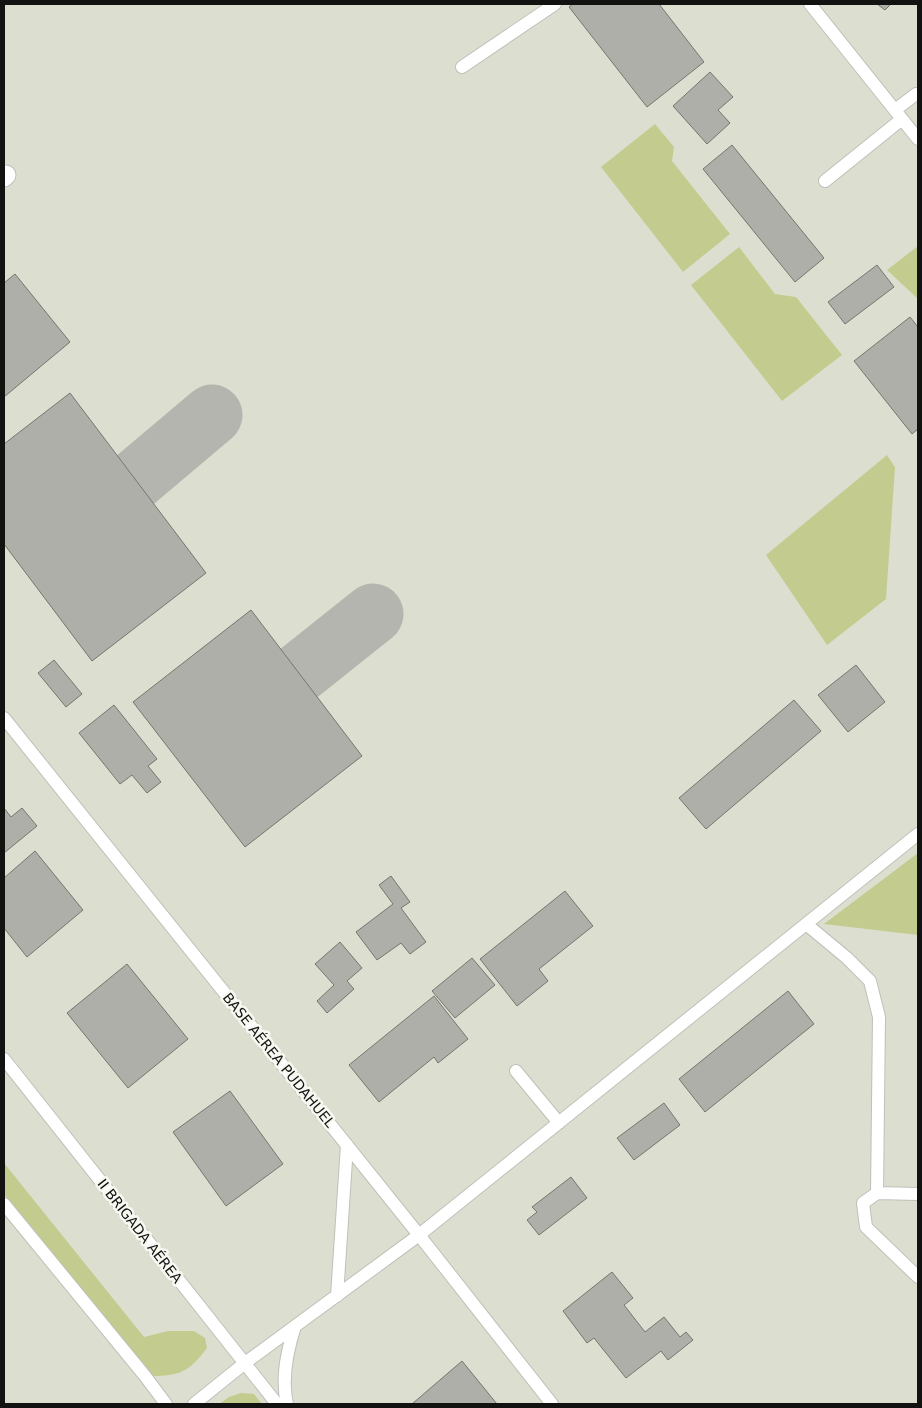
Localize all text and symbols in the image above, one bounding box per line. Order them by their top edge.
street label: BASE AÉREA PUDAHUEL [220,989,338,1131]
street label: II BRIGADA AÉREA [94,1176,186,1287]

